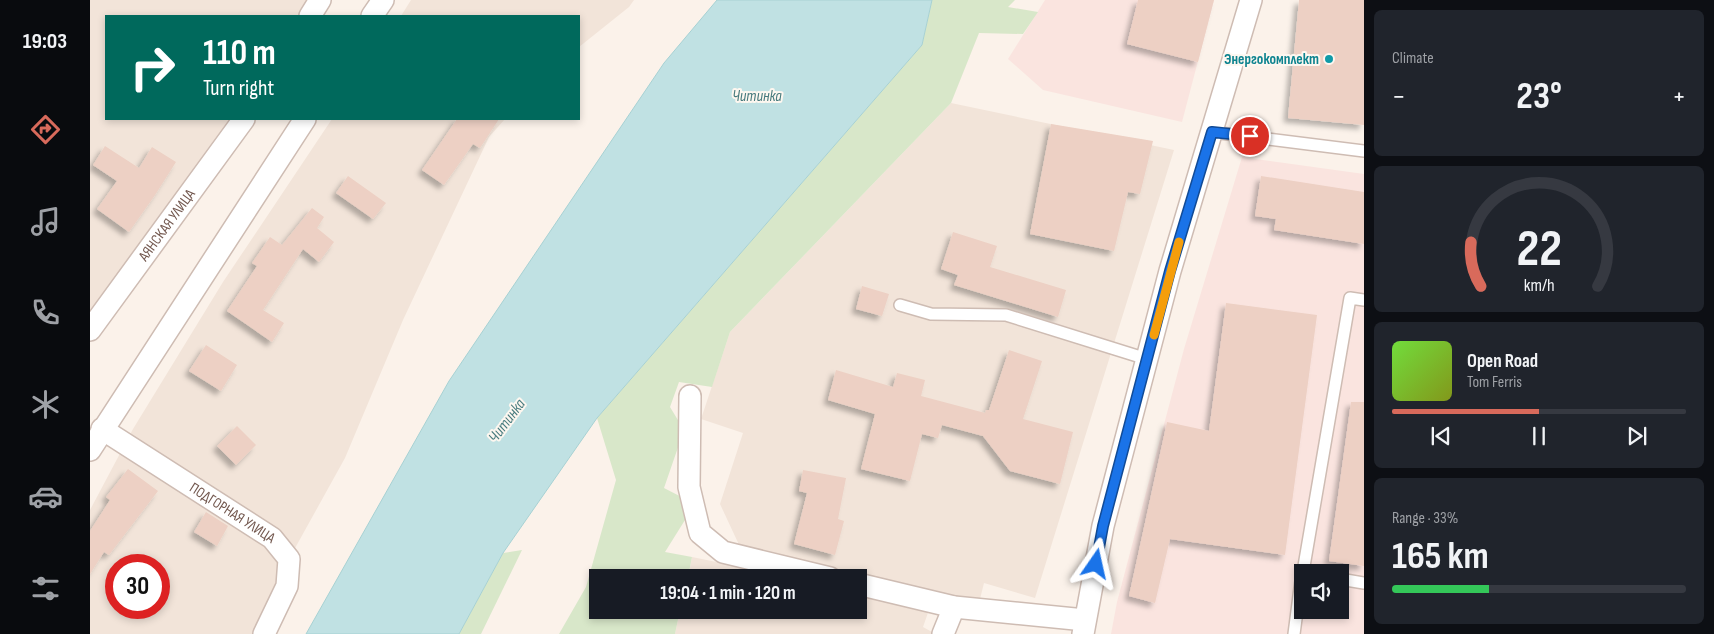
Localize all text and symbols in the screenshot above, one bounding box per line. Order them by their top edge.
text: 19:03 [23,28,67,55]
text: 110 m [203,32,276,75]
icon: right [120,35,185,100]
text: Climate [1392,49,1434,68]
place label: Энергокомплект [1224,50,1319,69]
marker: Энергокомплект [1323,53,1335,65]
text: 23° [1516,74,1562,119]
text: Turn right [203,75,274,102]
text: − [1392,80,1406,113]
text: + [1672,80,1686,113]
water label: Читинка [732,87,782,106]
icon: directions [28,112,63,147]
pin [1229,115,1271,157]
icon: arrive [1236,122,1264,150]
street label: АЯНСКАЯ УЛИЦА [134,185,200,266]
icon: music [28,204,63,239]
text: 22 [1516,218,1562,281]
text: km/h [1524,275,1554,296]
icon: phone [28,295,63,330]
text: Open Road [1467,350,1538,373]
text: Tom Ferris [1467,373,1522,392]
icon: climate [28,387,63,422]
water label: Читинка [485,395,530,446]
icon: previous [1427,422,1455,450]
icon: pause [1525,422,1553,450]
icon: next [1623,422,1651,450]
icon: car [28,479,63,514]
street label: ПОДГОРНАЯ УЛИЦА [186,479,279,548]
text: Range · 33% [1392,509,1458,528]
text: 165 km [1392,534,1489,579]
position arrow [1069,537,1121,589]
speed limit sign: 30 [105,554,170,619]
map controls [1294,564,1349,619]
button: sound [1294,564,1349,619]
icon: filters [28,571,63,606]
text: 19:04 · 1 min · 120 m [660,582,796,605]

